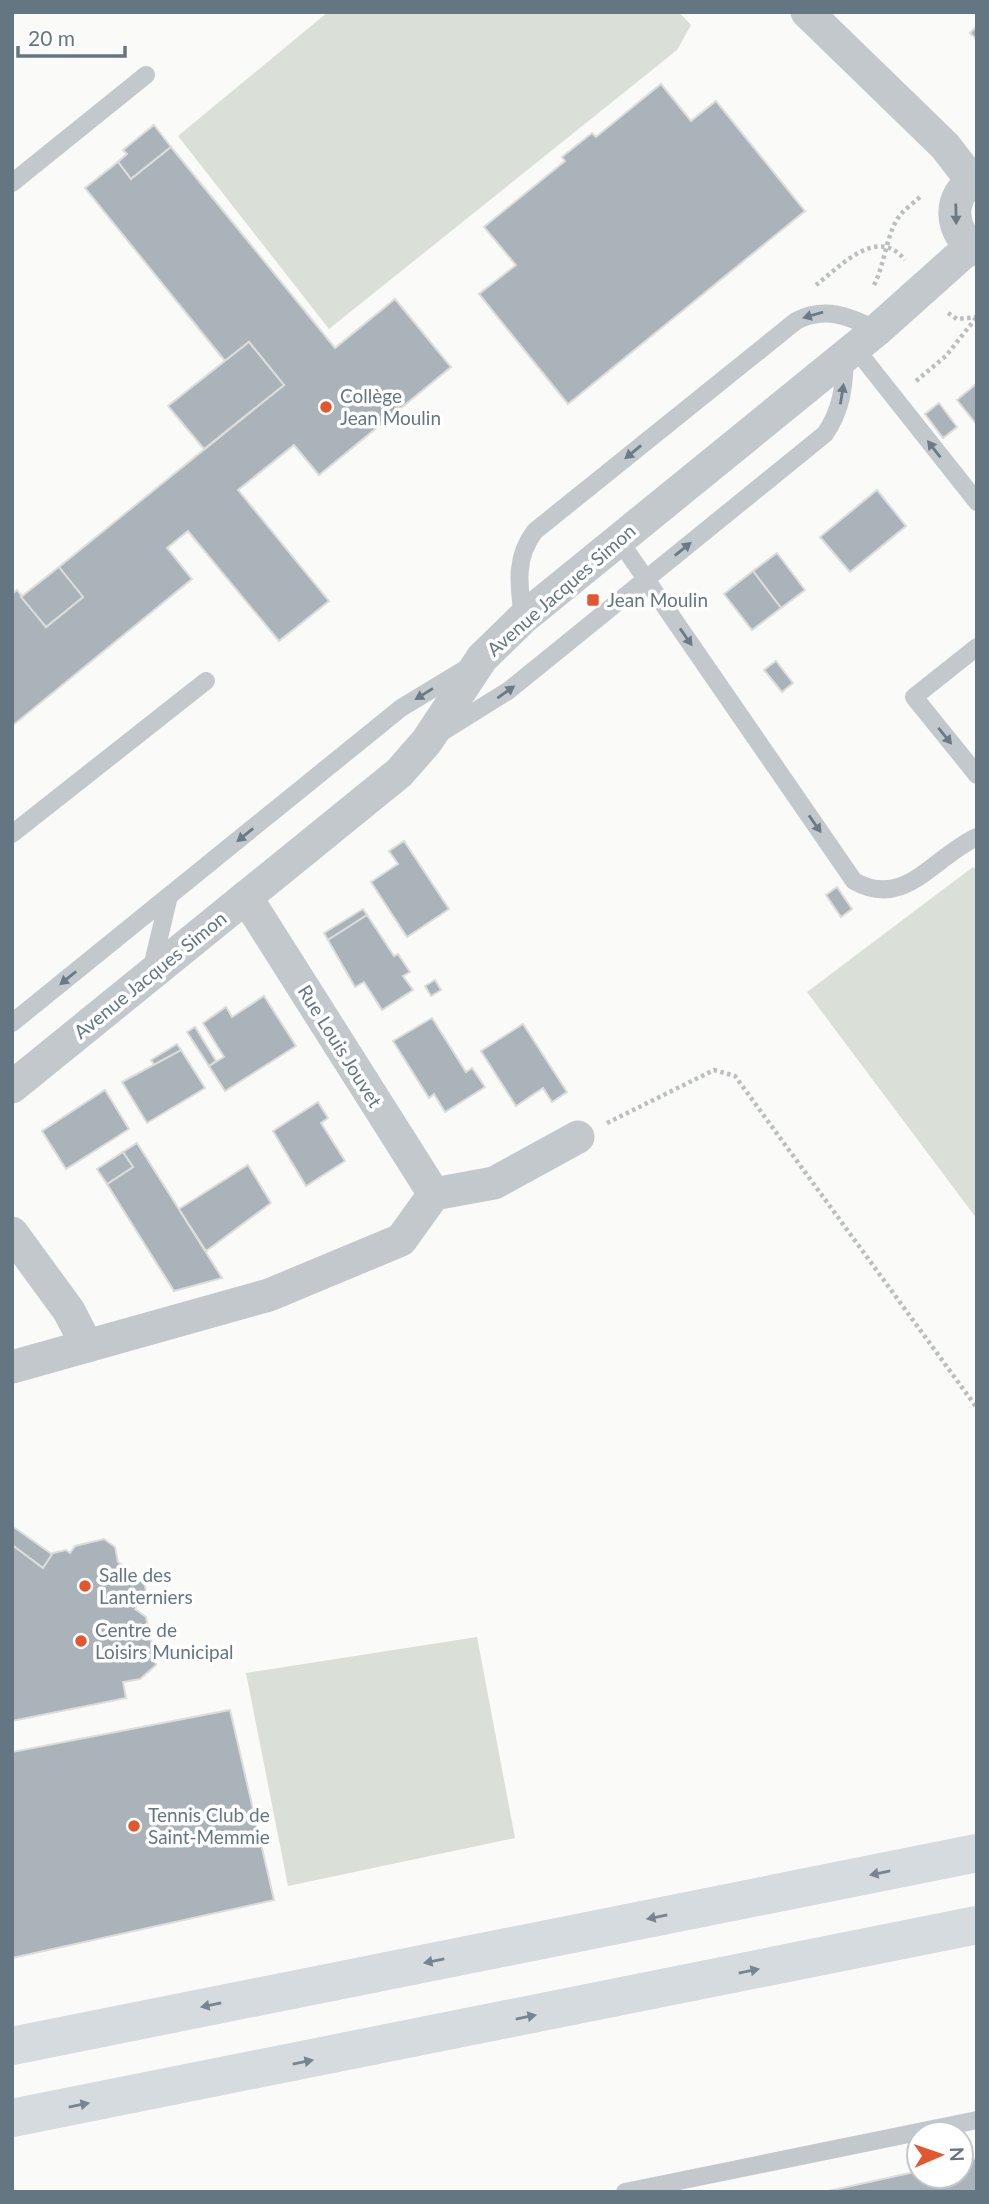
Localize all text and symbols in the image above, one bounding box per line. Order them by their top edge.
scale bar [18,14,124,58]
text: 20 m [28,25,75,50]
one-way arrow [950,203,961,225]
one-way arrow [802,311,823,321]
one-way arrow [837,383,848,405]
place label: Collège Jean Moulin [340,384,441,429]
marker: Collège Jean Moulin [318,399,334,415]
one-way arrow [927,440,942,458]
one-way arrow [624,445,642,460]
street label: Avenue Jacques Simon [482,519,640,660]
one-way arrow [673,541,691,556]
place label: Jean Moulin [607,588,708,611]
marker: Jean Moulin [585,592,601,608]
one-way arrow [679,628,693,646]
one-way arrow [497,685,515,699]
one-way arrow [414,688,433,701]
one-way arrow [938,727,952,745]
one-way arrow [808,815,822,833]
one-way arrow [236,827,254,842]
street label: Avenue Jacques Simon [69,906,231,1043]
one-way arrow [60,970,77,985]
street label: Rue Louis Jouvet [294,980,387,1111]
place label: Salle des Lanterniers [99,1563,193,1608]
marker: Salle des Lanterniers [77,1578,93,1594]
place label: Centre de Loisirs Municipal [95,1618,234,1663]
marker: Centre de Loisirs Municipal [73,1633,89,1649]
place label: Tennis Club de Saint-Memmie [148,1803,270,1848]
marker: Tennis Club de Saint-Memmie [126,1818,142,1834]
one-way arrow [869,1867,891,1878]
one-way arrow [646,1912,668,1923]
one-way arrow [423,1956,445,1967]
one-way arrow [738,1966,760,1977]
one-way arrow [200,2000,222,2011]
one-way arrow [515,2011,537,2022]
one-way arrow [292,2056,314,2067]
one-way arrow [68,2099,90,2110]
north arrow [905,2120,975,2190]
text: N [946,2147,969,2162]

